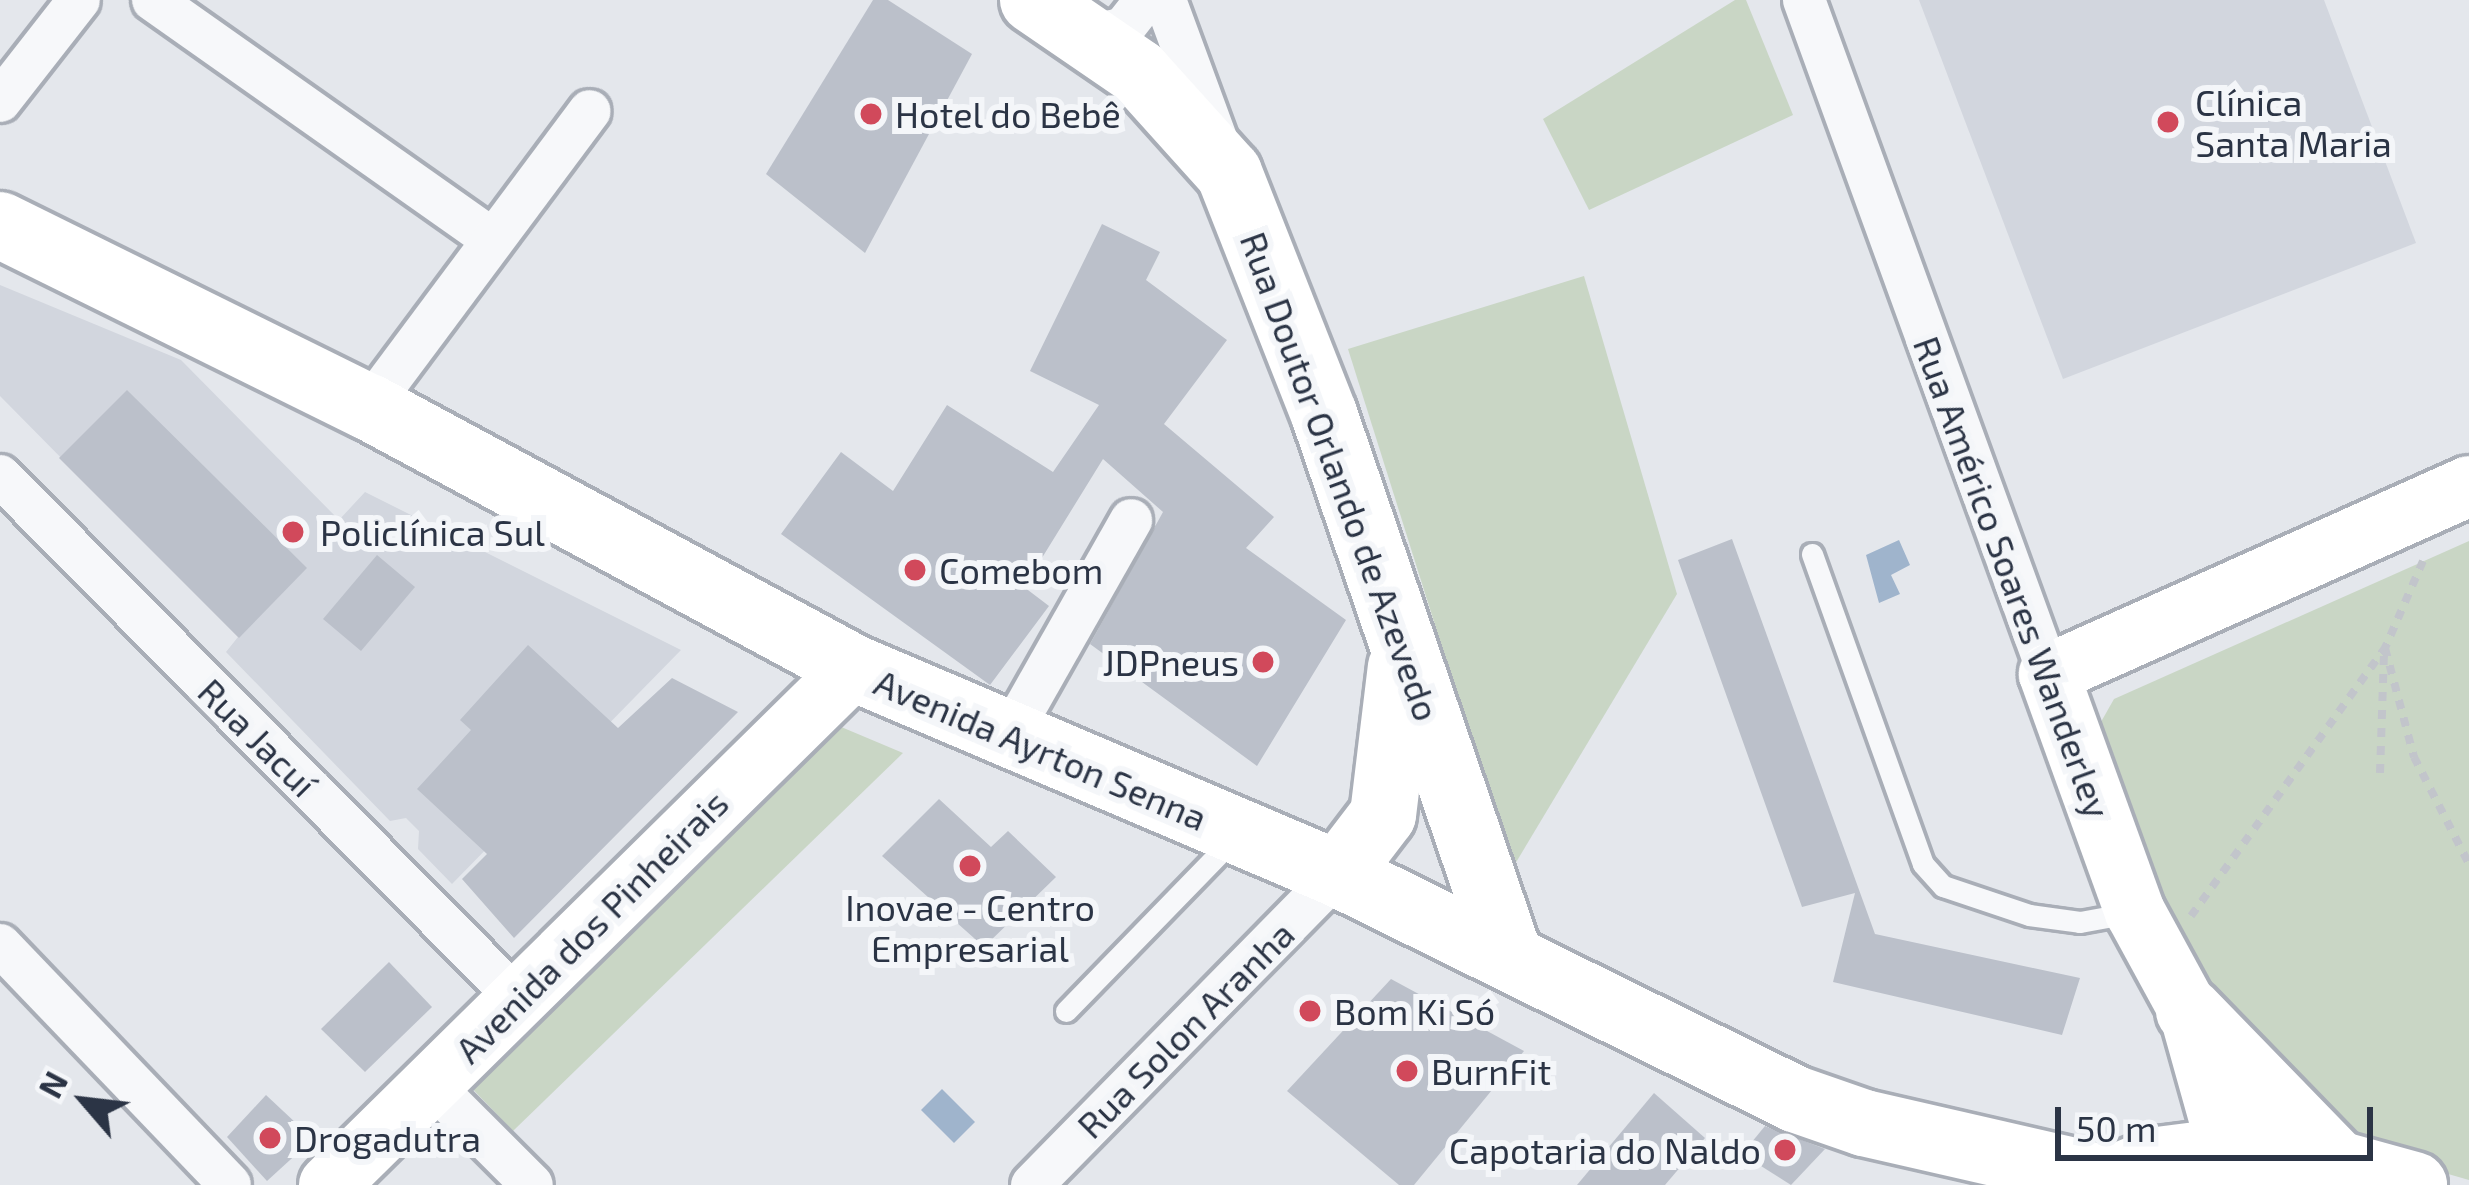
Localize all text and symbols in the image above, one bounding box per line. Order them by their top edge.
place label: Clínica Santa Maria [2195,79,2392,164]
place label: Hotel do Bebê [895,92,1122,136]
marker: Hotel do Bebê [858,101,884,127]
marker: Clínica Santa Maria [2152,106,2184,138]
street label: Rua Doutor Orlando de Azevedo [1232,225,1450,727]
street label: Rua Américo Soares Wanderley [1905,330,2121,824]
place label: Policlínica Sul [320,510,545,554]
marker: Policlínica Sul [277,516,309,548]
place label: Comebom [939,548,1103,592]
marker: Comebom [902,557,928,583]
place label: JDPneus [1103,640,1239,684]
marker: JDPneus [1250,649,1276,675]
street label: Avenida Ayrton Senna [868,659,1214,839]
street label: Rua Jacuí [190,669,326,805]
street label: Avenida dos Pinheirais [446,781,736,1071]
marker: Inovae - Centro Empresarial [957,853,983,879]
place label: Inovae - Centro Empresarial [845,884,1095,969]
street label: Rua Solon Aranha [1067,911,1303,1147]
place label: Bom Ki Só [1334,989,1495,1033]
marker: Bom Ki Só [1297,998,1323,1024]
north arrow [24,1041,144,1161]
place label: BurnFit [1431,1049,1551,1093]
marker: BurnFit [1394,1058,1420,1084]
text: N [29,1064,75,1104]
scale bar [2061,1083,2379,1157]
text: 50 m [2076,1106,2157,1149]
place label: Drogadutra [294,1116,481,1160]
marker: Drogadutra [257,1125,283,1151]
place label: Capotaria do Naldo [1449,1128,1761,1172]
marker: Capotaria do Naldo [1772,1137,1798,1163]

